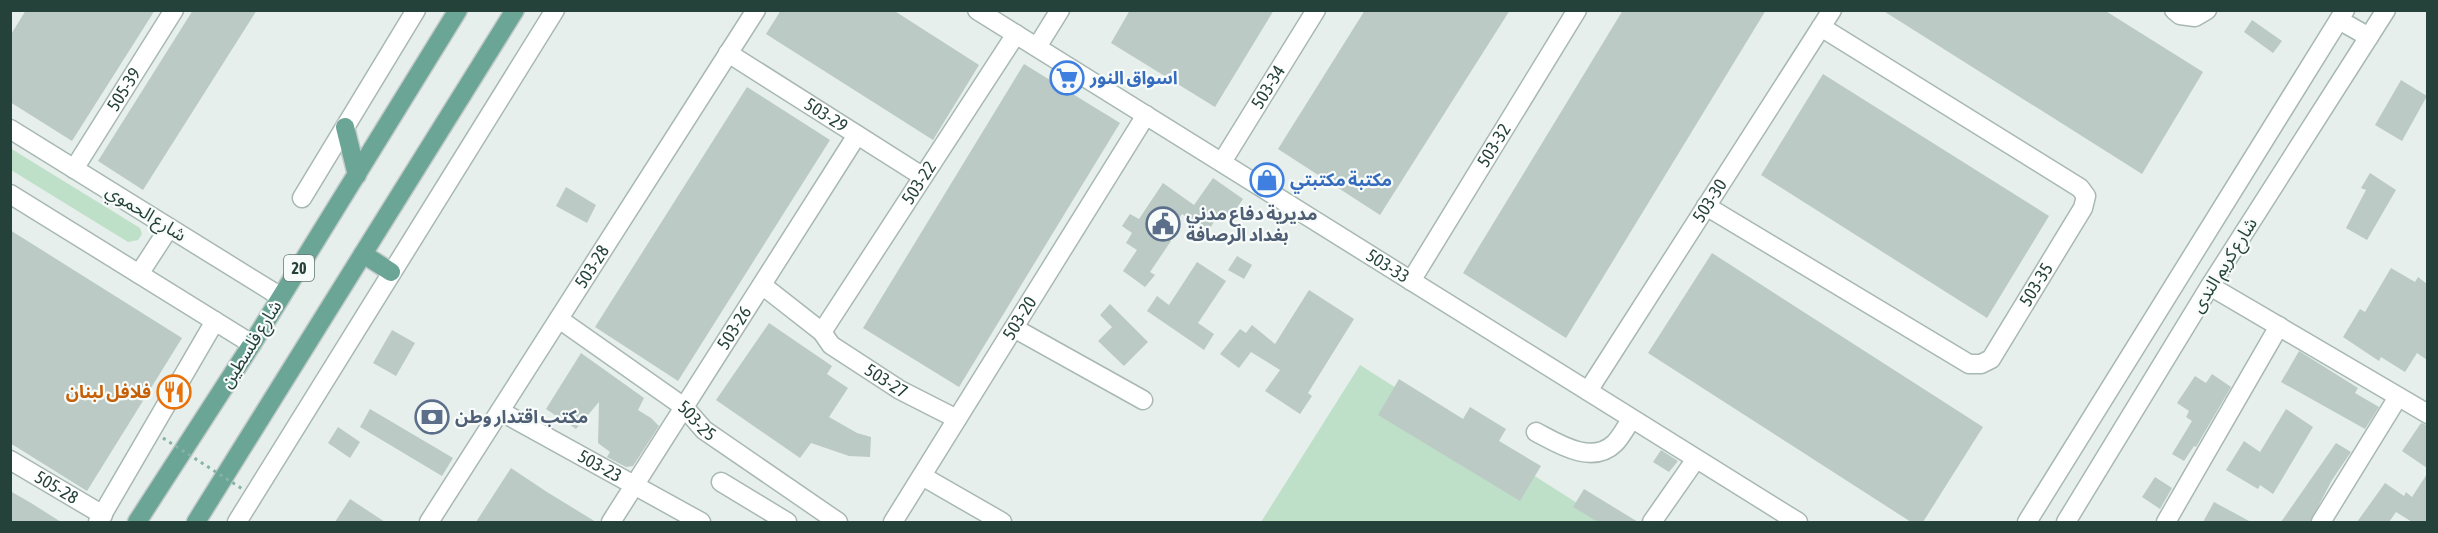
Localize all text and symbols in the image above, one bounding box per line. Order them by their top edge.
supermarket icon: اسواق النور [1049,60,1085,96]
street label: 503-34 [1247,61,1289,112]
street label: 505-39 [102,64,145,115]
place label: اسواق النور [1089,67,1178,89]
street label: 503-29 [801,93,852,136]
street label: 503-32 [1472,120,1515,171]
street label: 503-22 [897,157,940,208]
shop icon: مكتبة مكتبتي [1249,162,1285,198]
place label: مكتبة مكتبتي [1290,169,1392,194]
street label: 503-30 [1688,175,1731,226]
street label: شارع الحموي [100,180,190,249]
place label: مديرية دفاع مدني بغداد الرصافة [1186,203,1317,246]
public building icon: مديرية دفاع مدني بغداد الرصافة [1145,206,1181,242]
street label: شارع كريم الندى [2186,213,2264,318]
street label: 503-28 [570,241,613,292]
street label: 503-33 [1363,244,1413,287]
road number: 20 [284,255,314,281]
street label: 503-35 [2015,259,2057,310]
street label: 503-20 [998,292,1041,343]
street label: شارع فلسطين [215,296,289,393]
street label: 503-26 [713,302,755,353]
street label: 503-27 [861,359,911,402]
restaurant icon: فلافل لبنان [156,374,192,410]
place label: فلافل لبنان [66,381,151,402]
street label: 503-25 [675,396,720,445]
bank icon: مكتب اقتدار وطن [414,399,450,435]
place label: مكتب اقتدار وطن [455,406,588,428]
street label: 503-23 [574,445,626,486]
street label: 505-28 [31,466,82,508]

